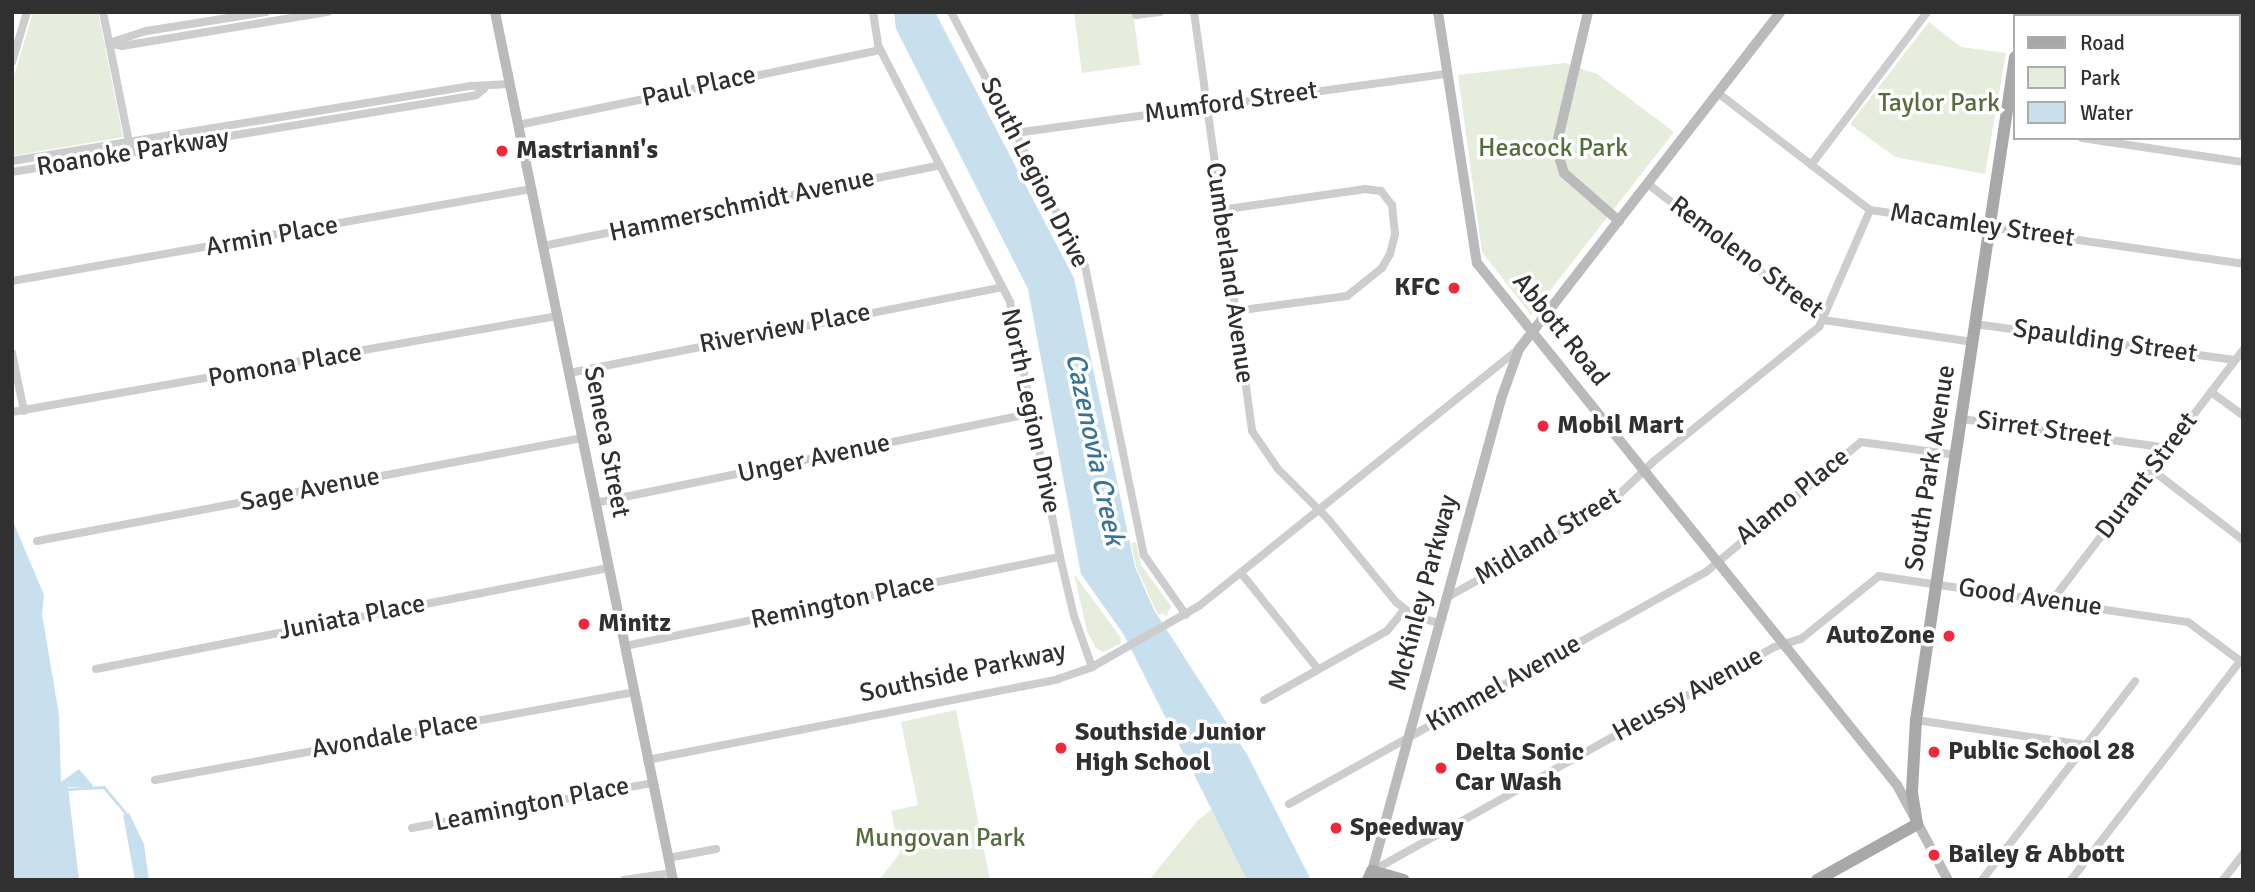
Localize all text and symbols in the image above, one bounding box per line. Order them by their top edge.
legend [2014,14,2241,140]
text: Road [2080,30,2125,56]
street label: Paul Place [639,60,759,114]
text: Park [2080,65,2120,91]
street label: South Legion Drive [973,73,1095,273]
street label: Mumford Street [1142,75,1320,131]
park label: Taylor Park [1878,88,2000,120]
text: Water [2080,100,2133,126]
street label: Roanoke Parkway [35,122,231,184]
park label: Heacock Park [1478,133,1628,165]
place label: Mastrianni's [516,135,658,167]
marker: Mastrianni's [494,143,510,159]
street label: Cumberland Avenue [1198,161,1260,385]
street label: Hammerschmidt Avenue [607,163,877,249]
street label: Remoleno Street [1663,190,1829,326]
street label: Macamley Street [1888,198,2076,254]
street label: Armin Place [203,210,341,264]
street label: Abbott Road [1505,267,1615,393]
place label: KFC [1394,272,1440,304]
marker: KFC [1446,280,1462,296]
street label: Riverview Place [697,297,873,361]
street label: North Legion Drive [993,306,1067,516]
street label: Spaulding Street [2011,314,2199,370]
street label: Pomona Place [206,337,364,395]
water label: Cazenovia Creek [1058,350,1132,548]
street label: South Park Avenue [1899,363,1963,573]
street label: Seneca Street [576,364,636,520]
street label: Sirret Street [1975,405,2113,455]
street label: Durant Street [2089,407,2205,545]
place label: Mobil Mart [1557,410,1684,442]
marker: Mobil Mart [1535,418,1551,434]
street label: Unger Avenue [735,428,893,490]
street label: Alamo Place [1730,442,1856,552]
street label: Sage Avenue [238,461,382,519]
street label: Midland Street [1470,481,1626,593]
street label: McKinley Parkway [1383,492,1465,694]
street label: Remington Place [748,567,938,637]
street label: Good Avenue [1956,572,2104,624]
street label: Juniata Place [276,589,428,647]
place label: Minitz [598,608,671,640]
marker: Minitz [576,616,592,632]
place label: AutoZone [1826,620,1935,652]
marker: AutoZone [1941,628,1957,644]
street label: Kimmel Avenue [1421,629,1587,739]
street label: Southside Parkway [857,636,1069,710]
street label: Heussy Avenue [1608,641,1768,749]
street label: Avondale Place [309,706,481,766]
place label: Southside Junior High School [1075,717,1266,778]
place label: Public School 28 [1948,736,2135,768]
place label: Delta Sonic Car Wash [1455,737,1584,798]
marker: Southside Junior High School [1053,740,1069,756]
marker: Public School 28 [1926,744,1942,760]
marker: Delta Sonic Car Wash [1433,760,1449,776]
street label: Leamington Place [432,771,632,839]
place label: Speedway [1350,812,1464,844]
marker: Speedway [1328,820,1344,836]
park label: Mungovan Park [854,823,1026,855]
place label: Bailey & Abbott [1948,839,2125,871]
marker: Bailey & Abbott [1926,847,1942,863]

